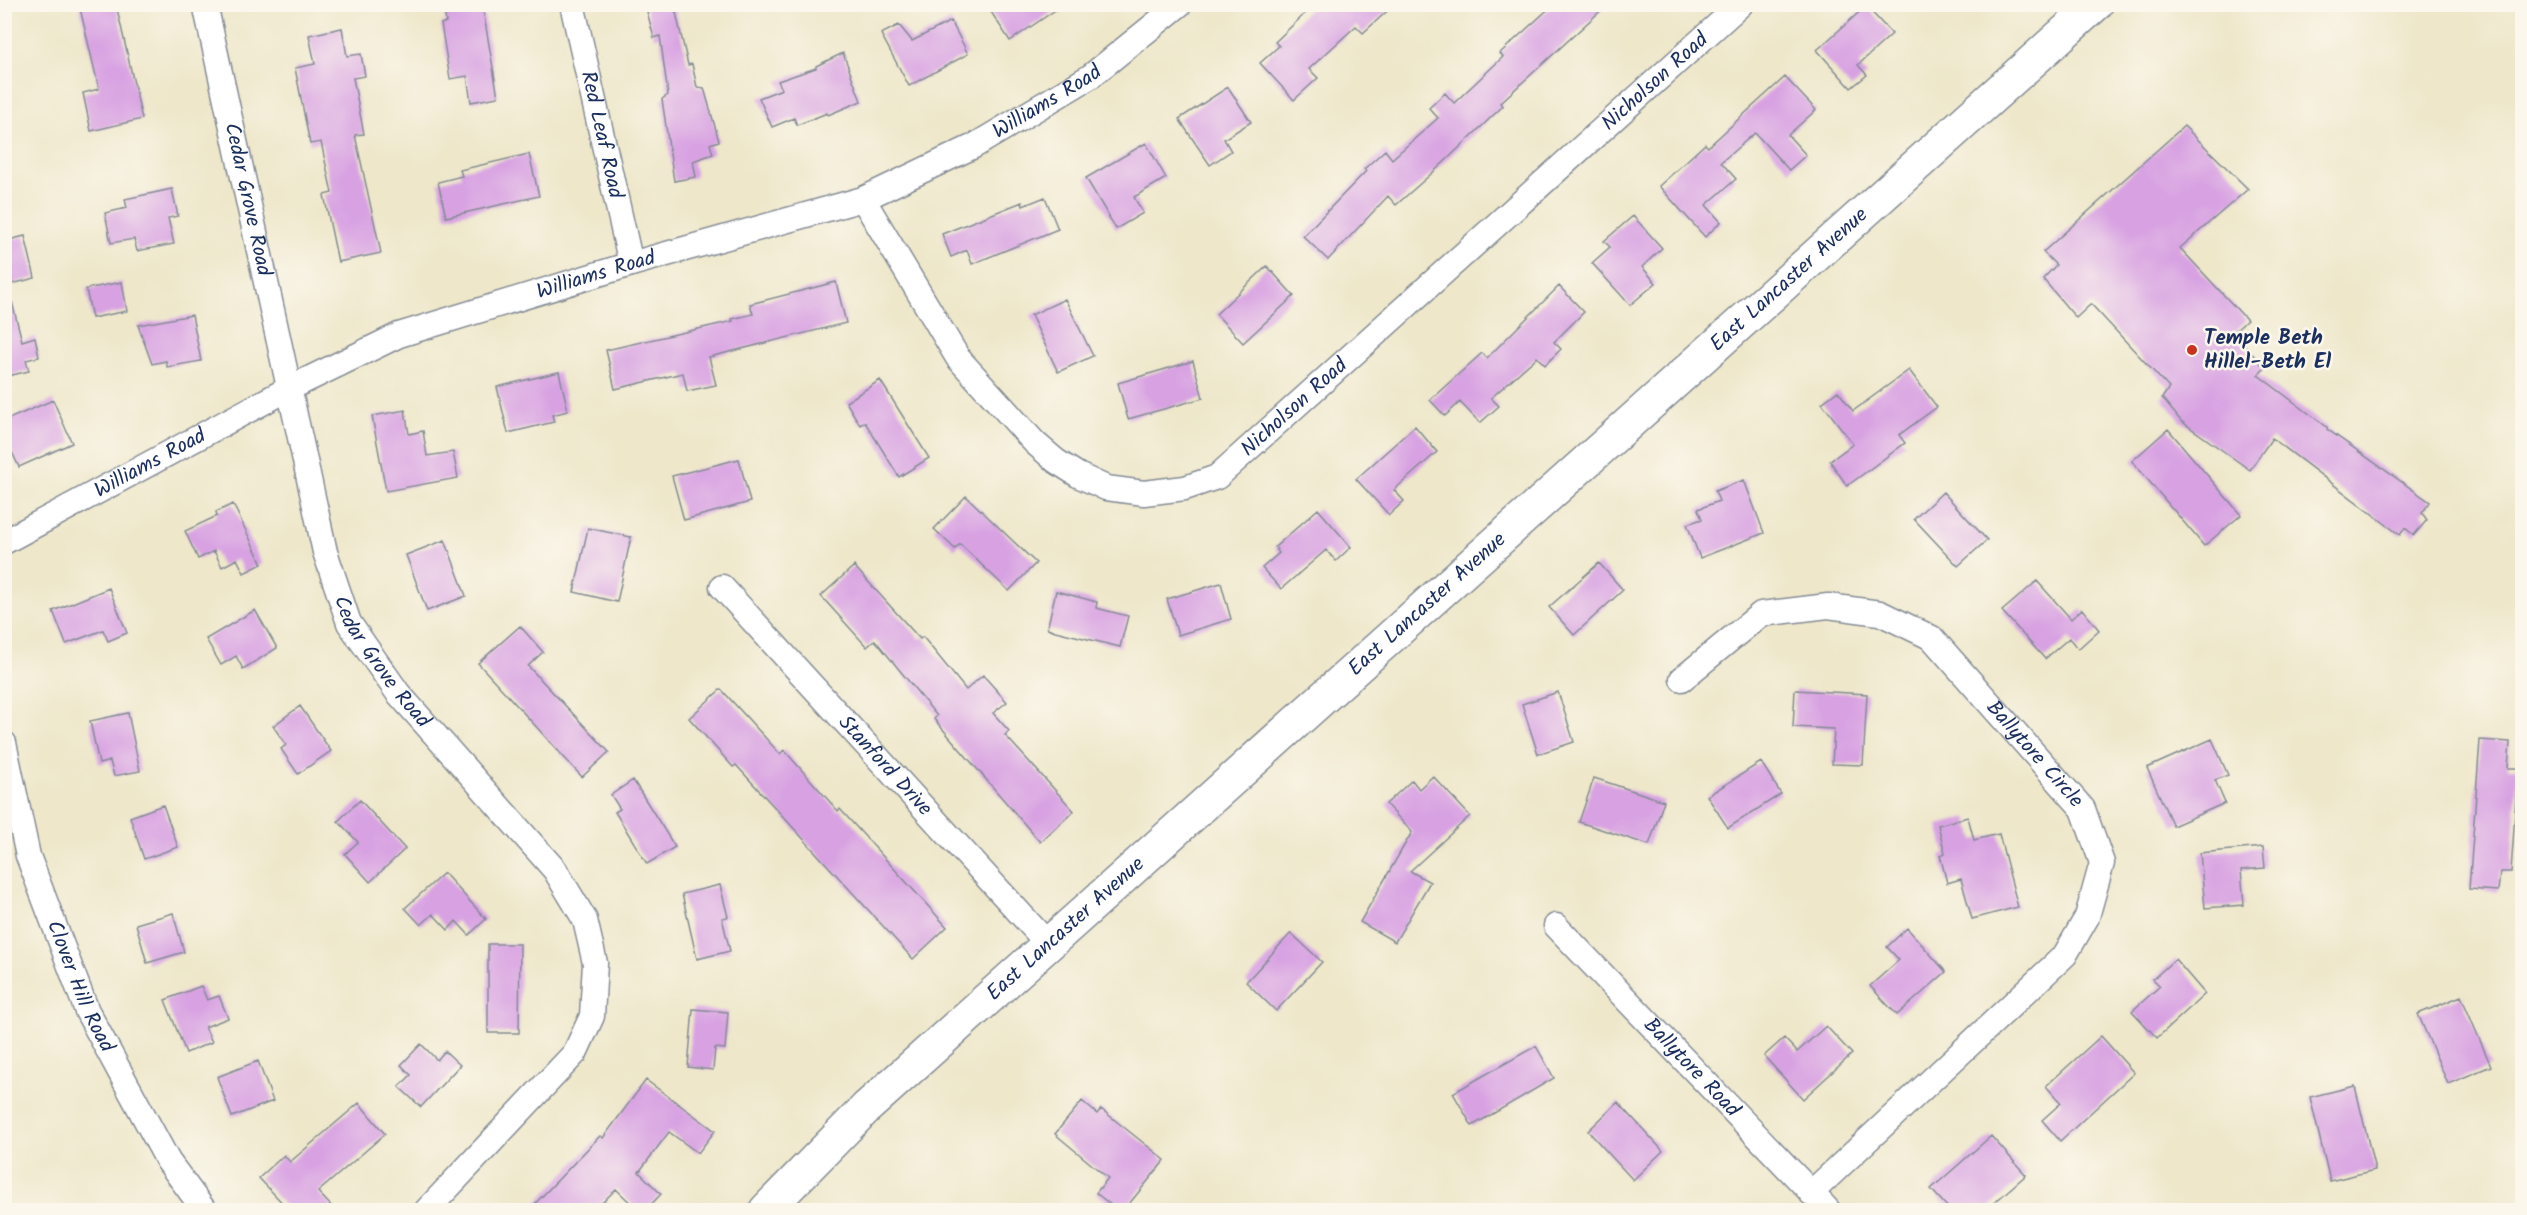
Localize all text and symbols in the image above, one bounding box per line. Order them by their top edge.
street label: Nicholson Road [1594,24,1716,139]
street label: Williams Road [986,56,1110,148]
street label: Red Leaf Road [571,68,632,202]
street label: Cedar Grove Road [215,120,281,280]
street label: East Lancaster Avenue [1702,199,1876,360]
street label: Williams Road [532,241,660,308]
place label: Temple Beth Hillel-Beth El [2204,322,2332,379]
marker: Temple Beth Hillel-Beth El [2185,343,2199,357]
street label: Nicholson Road [1233,350,1356,465]
street label: Williams Road [88,419,212,507]
street label: East Lancaster Avenue [1341,524,1514,684]
street label: Cedar Grove Road [324,591,439,736]
street label: Ballytore Circle [1978,693,2092,816]
street label: Stanford Drive [830,708,941,824]
street label: East Lancaster Avenue [979,848,1153,1009]
street label: Clover Hill Road [37,916,123,1059]
street label: Ballytore Road [1635,1010,1748,1126]

